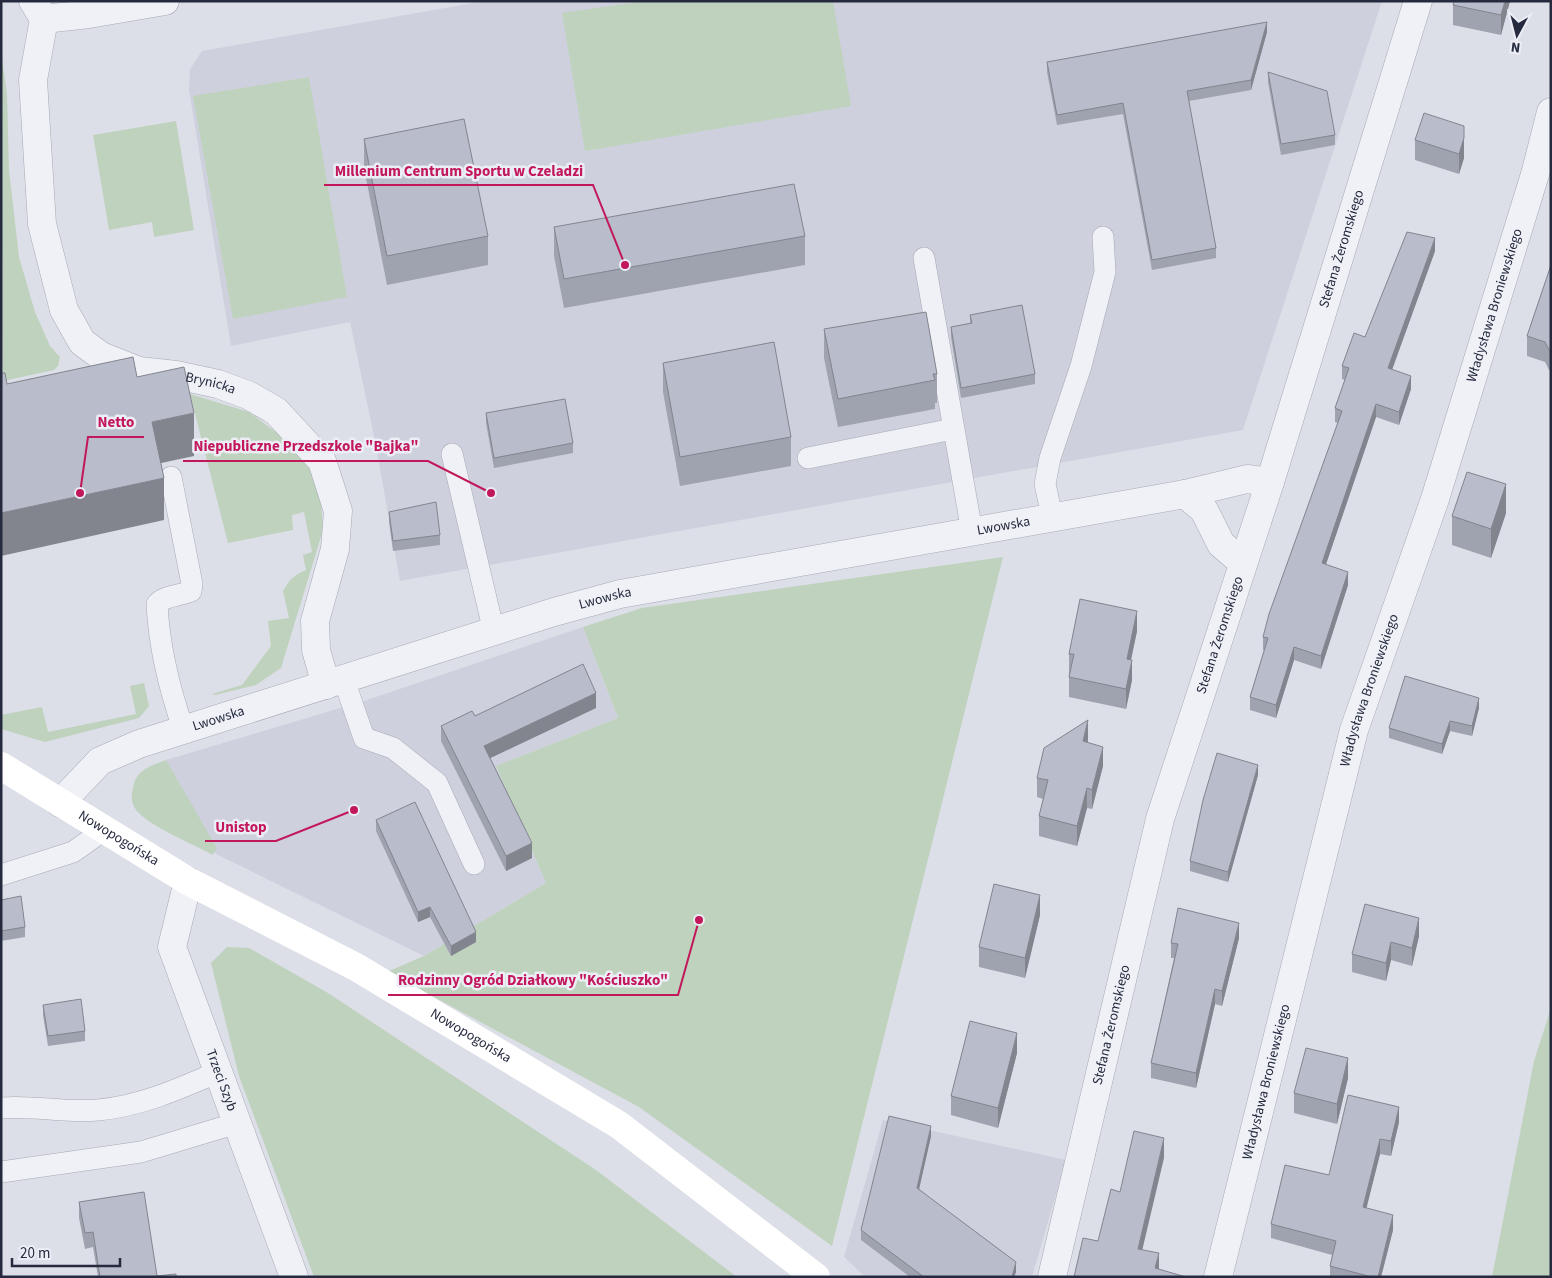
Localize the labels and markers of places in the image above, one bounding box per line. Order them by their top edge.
callout: Millenium Centrum Sportu w Czeladzi [324,155,593,185]
callout: Netto [88,407,144,437]
callout: Niepubliczne Przedszkole "Bajka" [183,431,428,461]
callout: Unistop [205,811,276,841]
callout: Rodzinny Ogród Działkowy "Kościuszko" [388,965,678,995]

